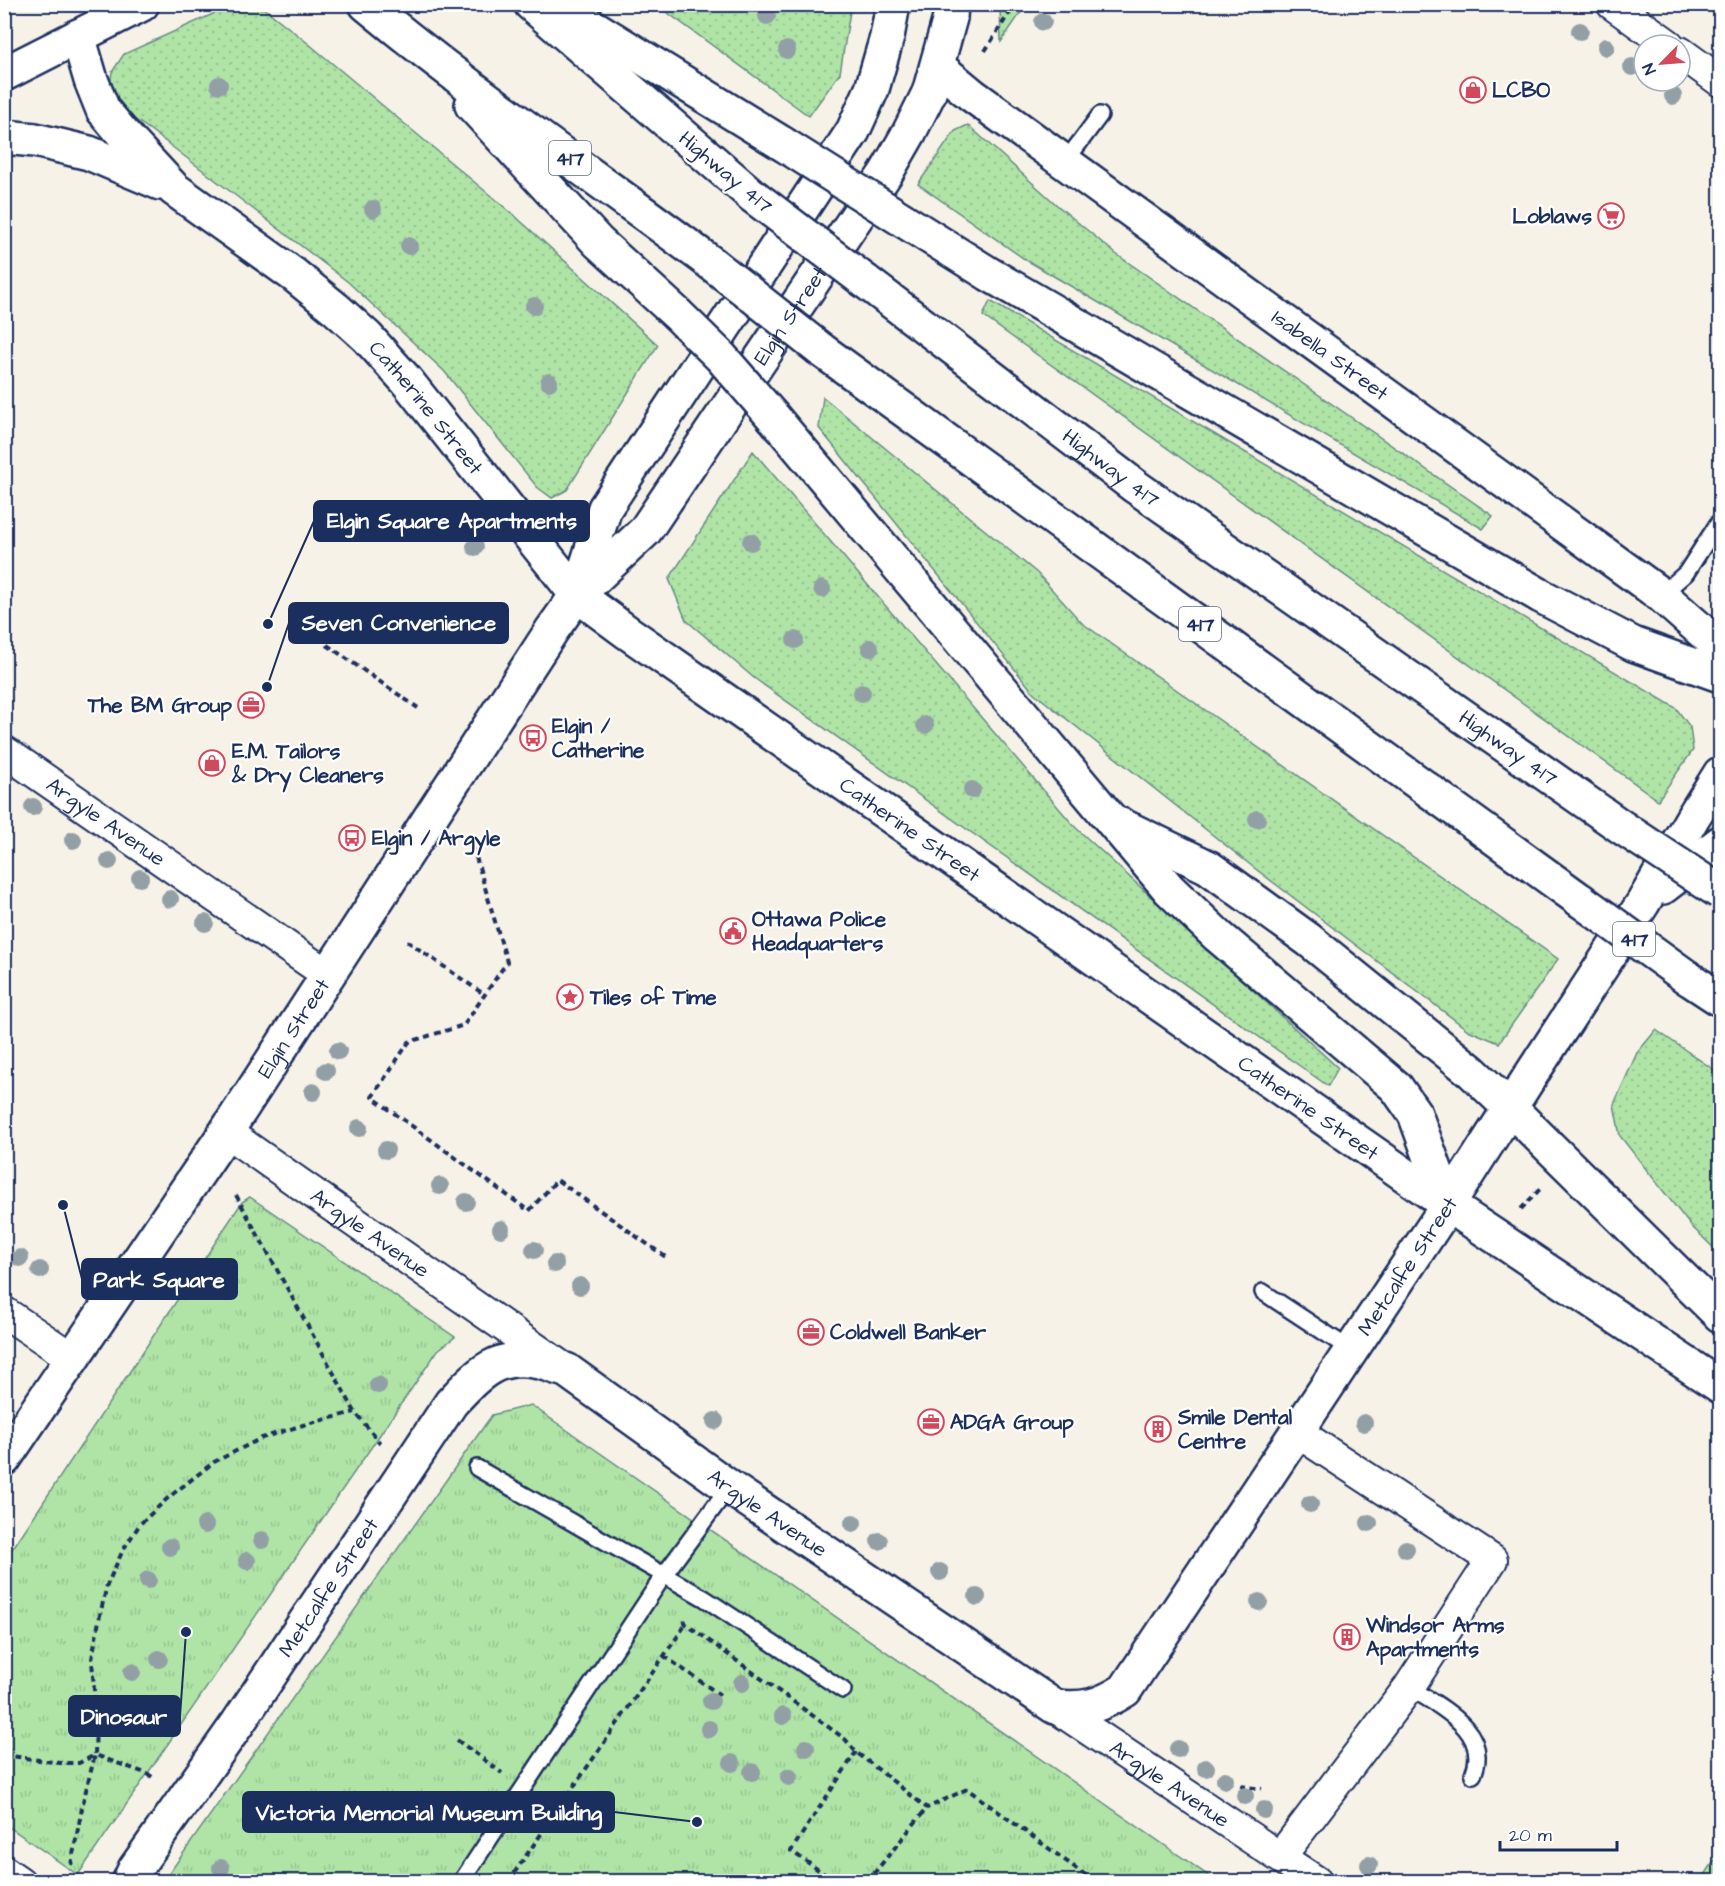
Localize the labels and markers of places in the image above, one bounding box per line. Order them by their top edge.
shop icon: LCBO [1458,75,1488,105]
place label: LCBO [1492,76,1550,105]
supermarket icon: Loblaws [1596,201,1626,231]
place label: Loblaws [1512,202,1592,231]
callout: Elgin Square Apartments [314,501,589,541]
callout: Seven Convenience [289,603,508,643]
office icon: The BM Group [236,690,266,720]
place label: The BM Group [87,691,232,721]
place label: Elgin / Catherine [552,712,645,765]
bus stop icon: Elgin / Catherine [518,723,548,753]
place label: E.M. Tailors & Dry Cleaners [231,737,384,793]
shop icon: E.M. Tailors & Dry Cleaners [197,748,227,778]
bus stop icon: Elgin / Argyle [337,823,367,853]
place label: Elgin / Argyle [372,824,501,856]
place label: Ottawa Police Headquarters [752,905,887,959]
public building icon: Ottawa Police Headquarters [718,916,748,946]
place icon: Tiles of Time [555,982,585,1012]
place label: Tiles of Time [589,983,717,1012]
callout: Park Square [82,1259,237,1299]
office icon: Coldwell Banker [796,1317,826,1347]
place label: Coldwell Banker [830,1318,986,1347]
place label: Smile Dental Centre [1177,1403,1293,1456]
office icon: ADGA Group [916,1407,946,1437]
place label: ADGA Group [950,1408,1074,1438]
building icon: Smile Dental Centre [1143,1414,1173,1444]
place label: Windsor Arms Apartments [1365,1611,1505,1665]
building icon: Windsor Arms Apartments [1332,1622,1362,1652]
callout: Dinosaur [69,1696,180,1736]
callout: Victoria Memorial Museum Building [243,1792,614,1832]

